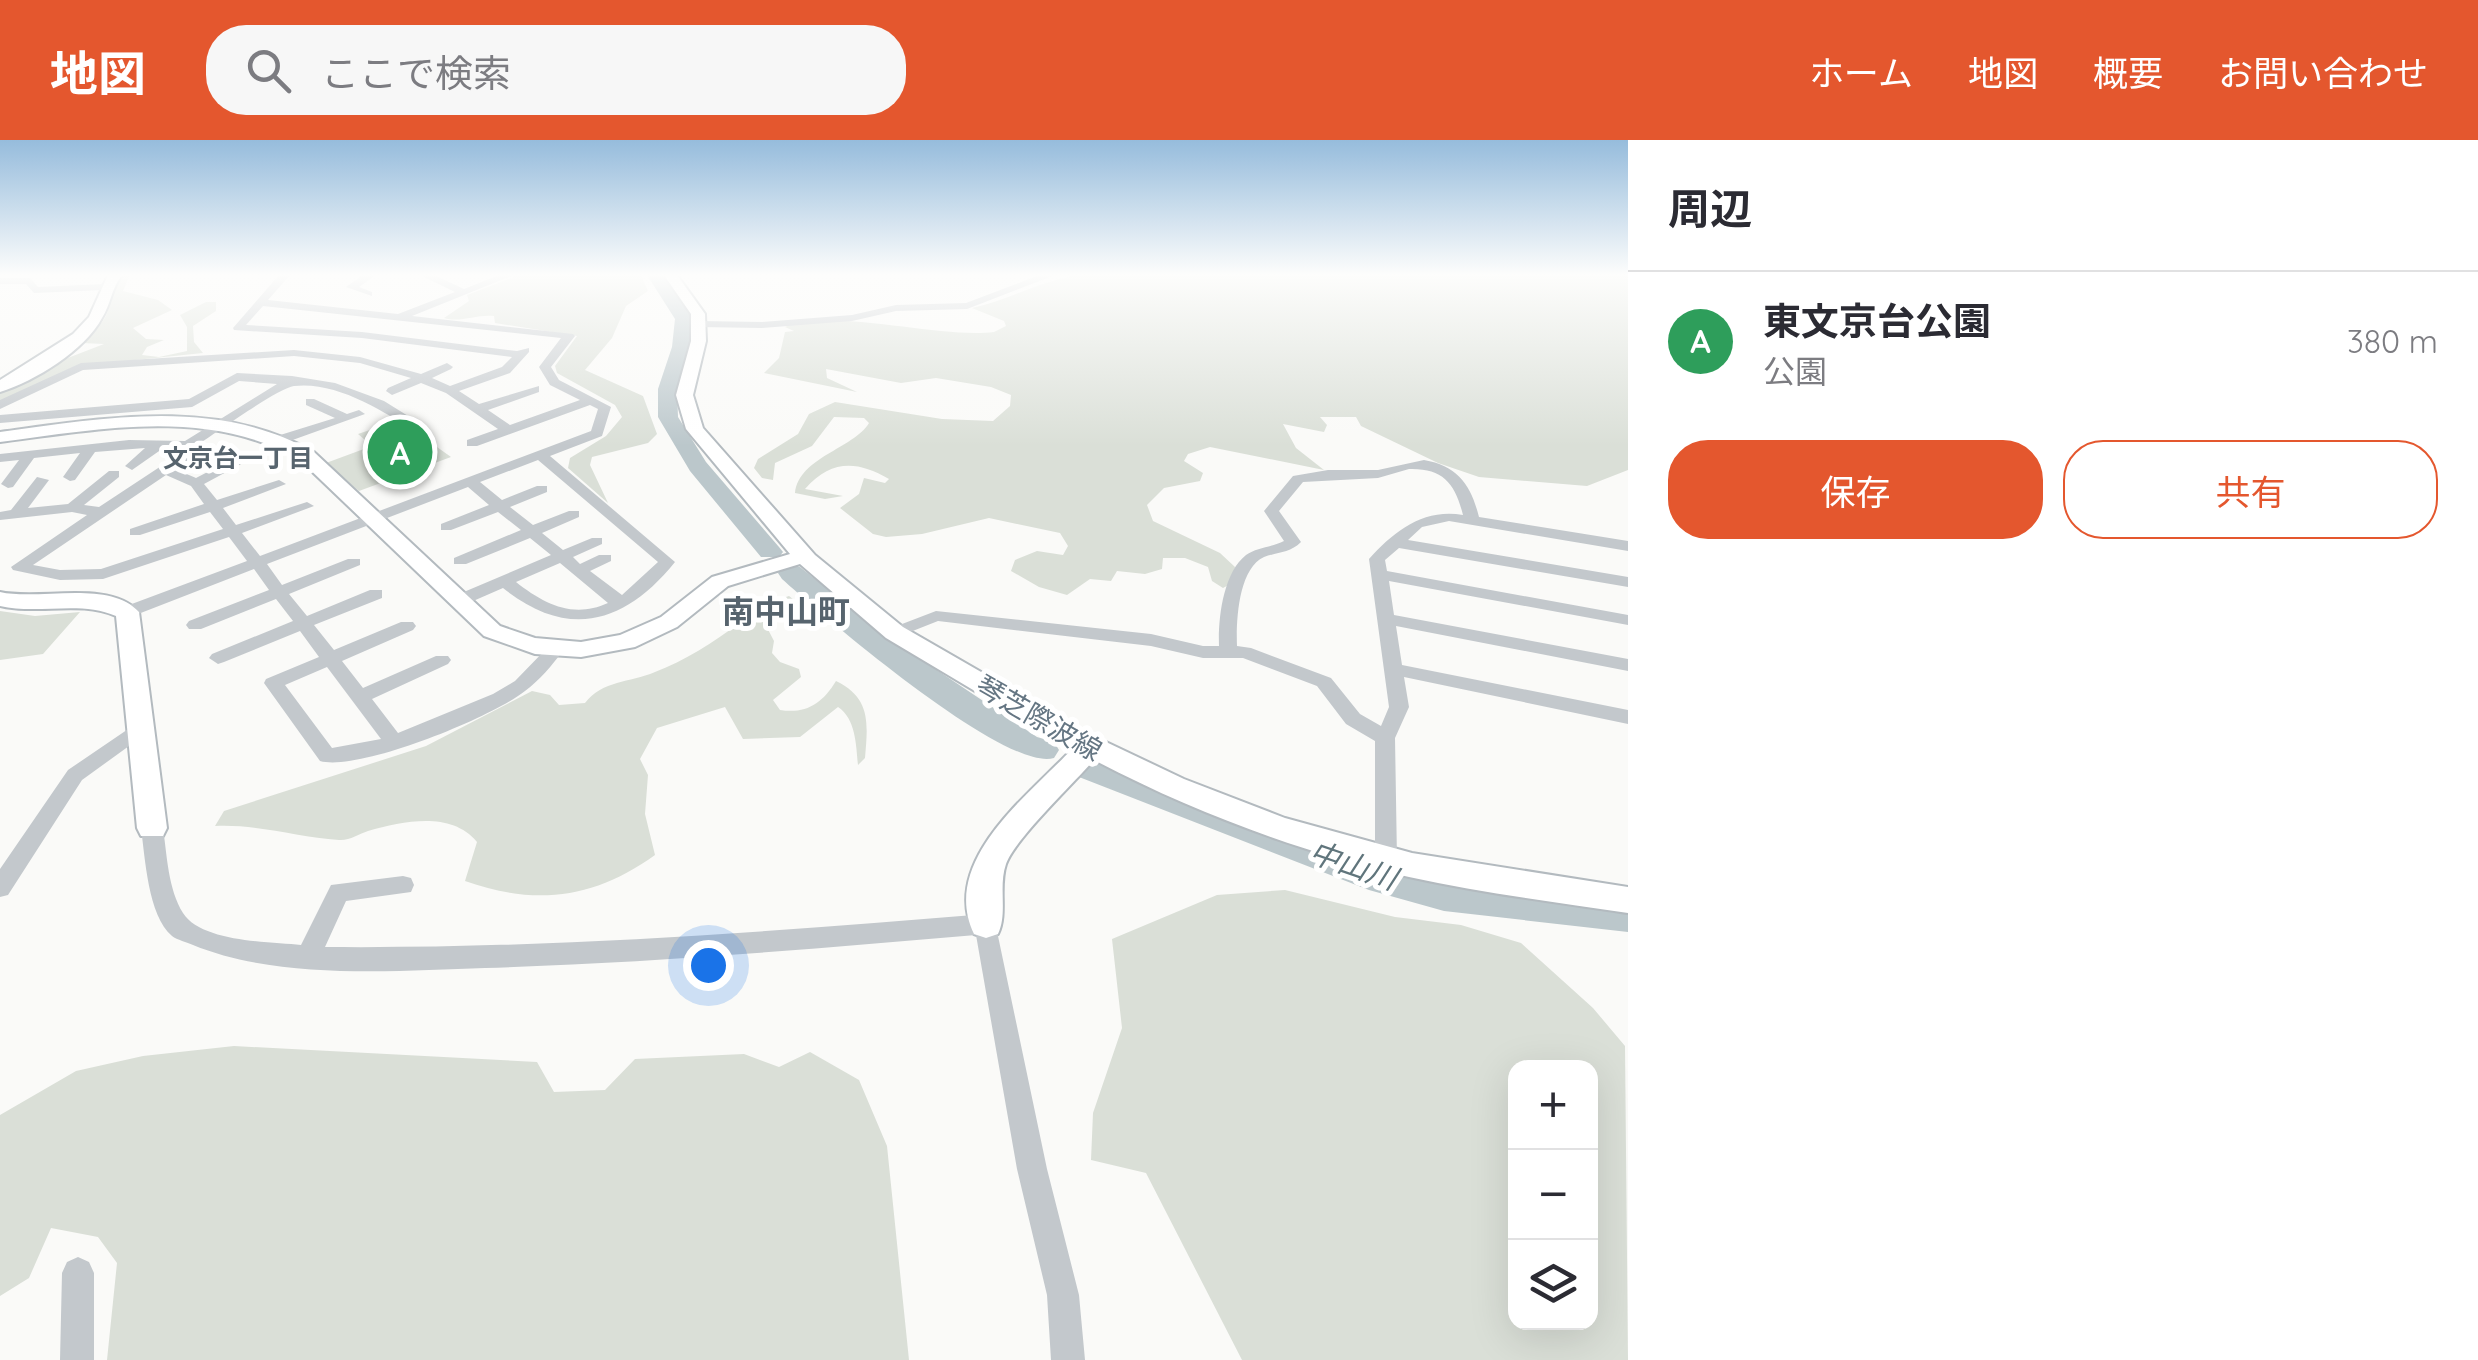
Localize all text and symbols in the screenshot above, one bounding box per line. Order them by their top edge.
search box [206,25,906,115]
text: 地図 [50,43,146,103]
icon: search [241,43,296,98]
text: ここで検索 [321,49,511,97]
text: ホーム [1809,51,1913,95]
text: 地図 [1968,51,2038,95]
text: 概要 [2093,51,2163,95]
text: お問い合わせ [2218,51,2428,95]
text: 周辺 [1668,182,1752,235]
text: 東文京台公園 [1763,297,1991,345]
text: A [1690,321,1711,361]
text: 380 m [2347,321,2438,361]
text: 公園 [1763,351,1827,391]
pin: A [368,414,432,490]
button: 保存 [1668,440,2043,539]
button: 共有 [2063,440,2438,539]
district label: 文京台一丁目 [163,442,313,473]
district label: 南中山町 [722,591,850,631]
street label: 琴芝際波線 [970,667,1109,768]
water label: 中山川 [1305,832,1405,899]
your location [683,940,734,991]
map controls [1508,1060,1598,1330]
button: + [1508,1060,1598,1150]
button: − [1508,1150,1598,1240]
button: layers [1508,1240,1598,1330]

